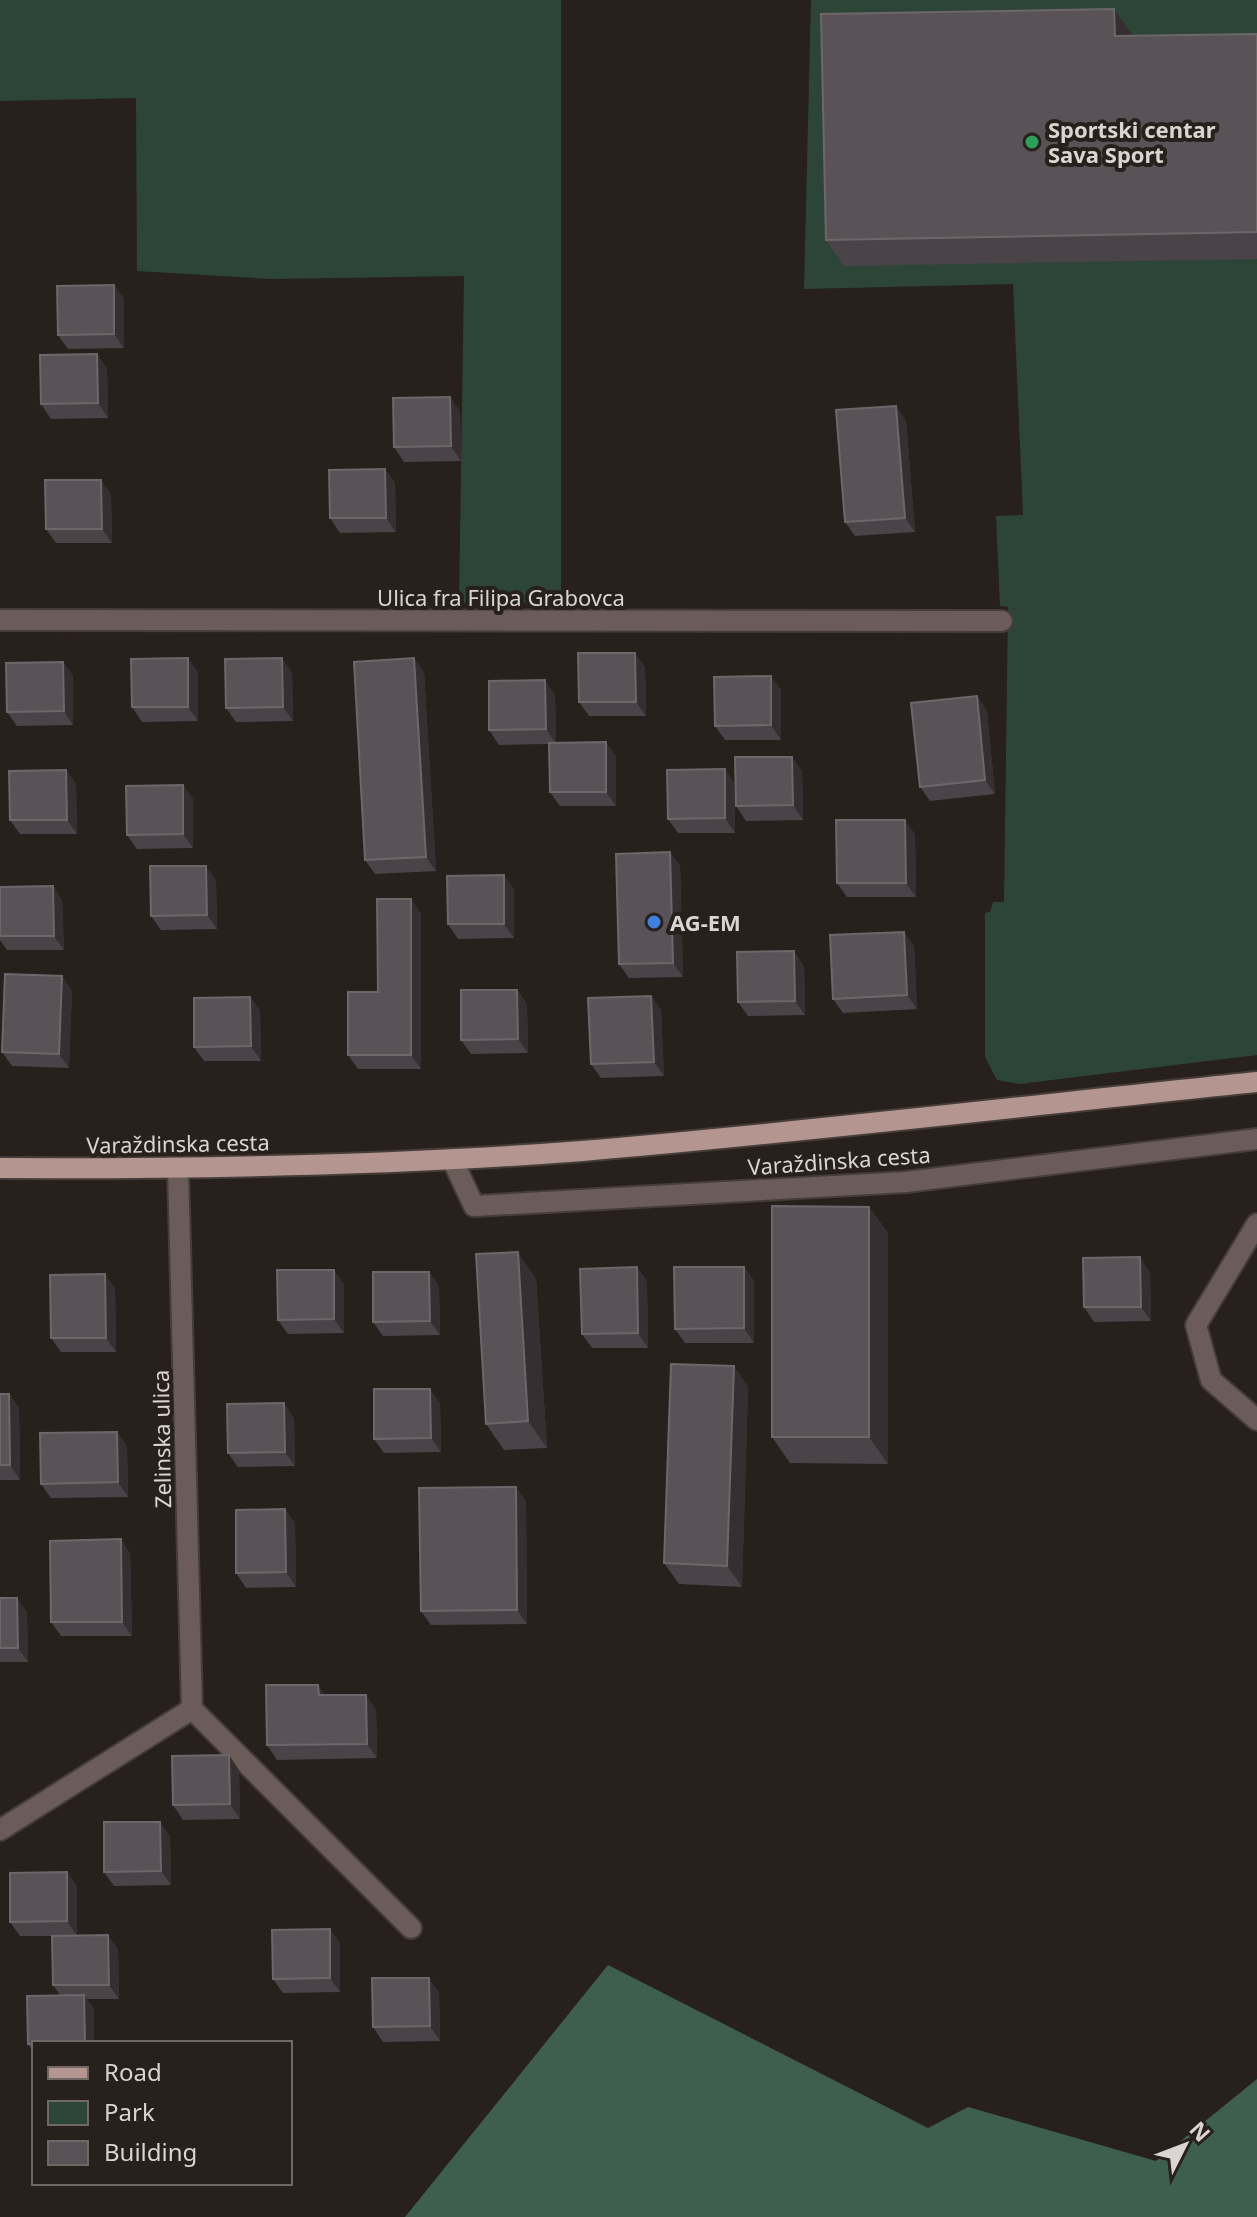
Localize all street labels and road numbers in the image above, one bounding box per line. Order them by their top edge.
street label: Ulica fra Filipa Grabovca [377,582,625,612]
street label: Varaždinska cesta [86,1126,270,1160]
street label: Varaždinska cesta [746,1139,932,1181]
street label: Zelinska ulica [145,1370,177,1508]

